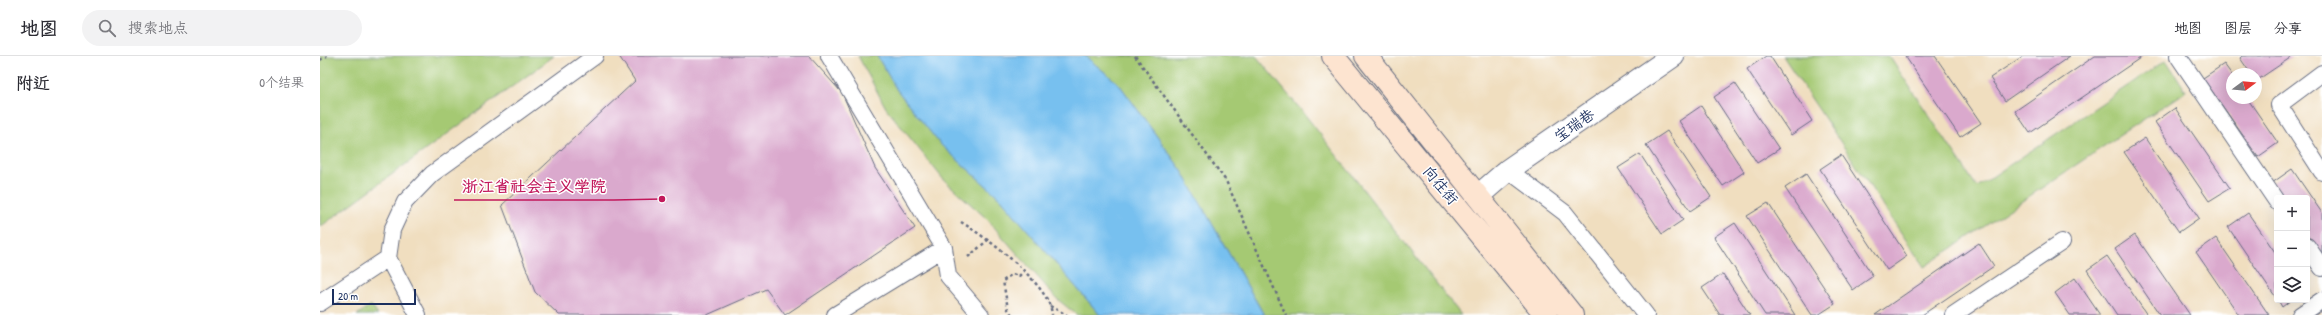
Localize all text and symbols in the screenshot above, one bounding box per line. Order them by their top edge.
search box [82,10,362,46]
text: 地图 [20,15,58,41]
icon: search [96,17,118,39]
text: 搜索地点 [128,17,188,38]
text: 地图 [2174,18,2202,37]
text: 图层 [2224,18,2252,37]
text: 分享 [2274,18,2302,37]
north arrow [2226,68,2262,104]
text: 附近 [16,71,50,94]
text: 0个结果 [259,73,304,91]
street label: 宝瑞巷 [1550,103,1598,147]
street label: 向往街 [1418,161,1464,209]
callout: 浙江省社会主义学院 [454,172,614,200]
text: 浙江省社会主义学院 [462,175,606,197]
map controls [2274,195,2310,303]
button: + [2274,195,2310,231]
button: − [2274,231,2310,267]
button: layers [2274,267,2310,303]
scale bar [332,287,416,306]
text: 20 m [338,289,358,303]

